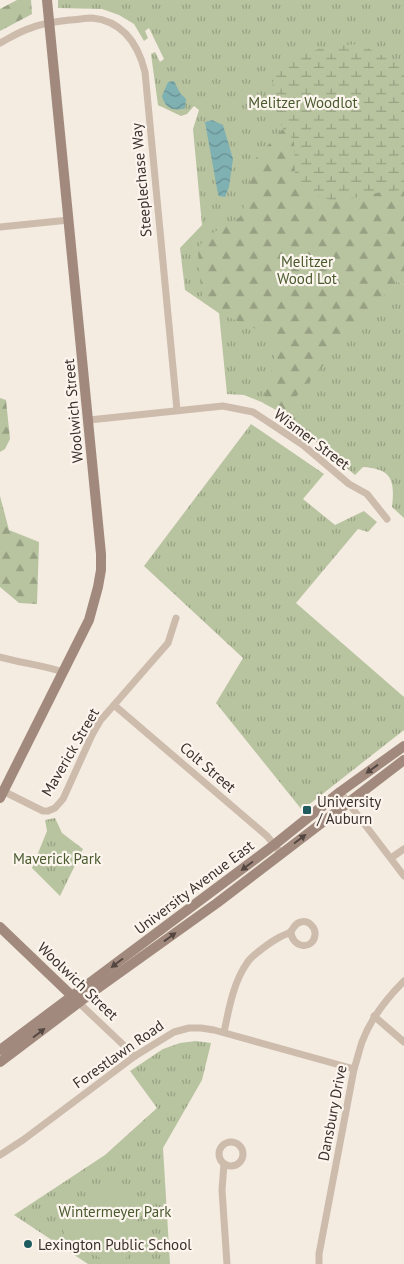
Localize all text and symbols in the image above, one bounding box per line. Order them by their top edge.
park label: Melitzer Woodlot [248,93,358,112]
street label: Steeplechase Way [127,122,155,238]
park label: Melitzer Wood Lot [277,252,337,288]
street label: Woolwich Street [59,358,87,464]
street label: Wismer Street [270,404,354,474]
street label: Maverick Street [37,704,103,800]
street label: Colt Street [176,738,240,796]
one-way arrow [365,764,379,774]
place label: University / Auburn [316,792,381,828]
marker: University / Auburn [301,804,313,816]
one-way arrow [293,834,307,844]
street label: University Avenue East [130,836,258,938]
park label: Maverick Park [13,849,102,868]
one-way arrow [241,860,254,871]
one-way arrow [163,932,177,942]
street label: Woolwich Street [34,938,122,1024]
one-way arrow [110,958,124,968]
street label: Forestlawn Road [69,1016,167,1092]
one-way arrow [32,1028,46,1038]
street label: Dansbury Drive [313,1064,351,1162]
park label: Wintermeyer Park [59,1202,172,1221]
place label: Lexington Public School [38,1235,192,1254]
marker: Lexington Public School [22,1238,34,1250]

